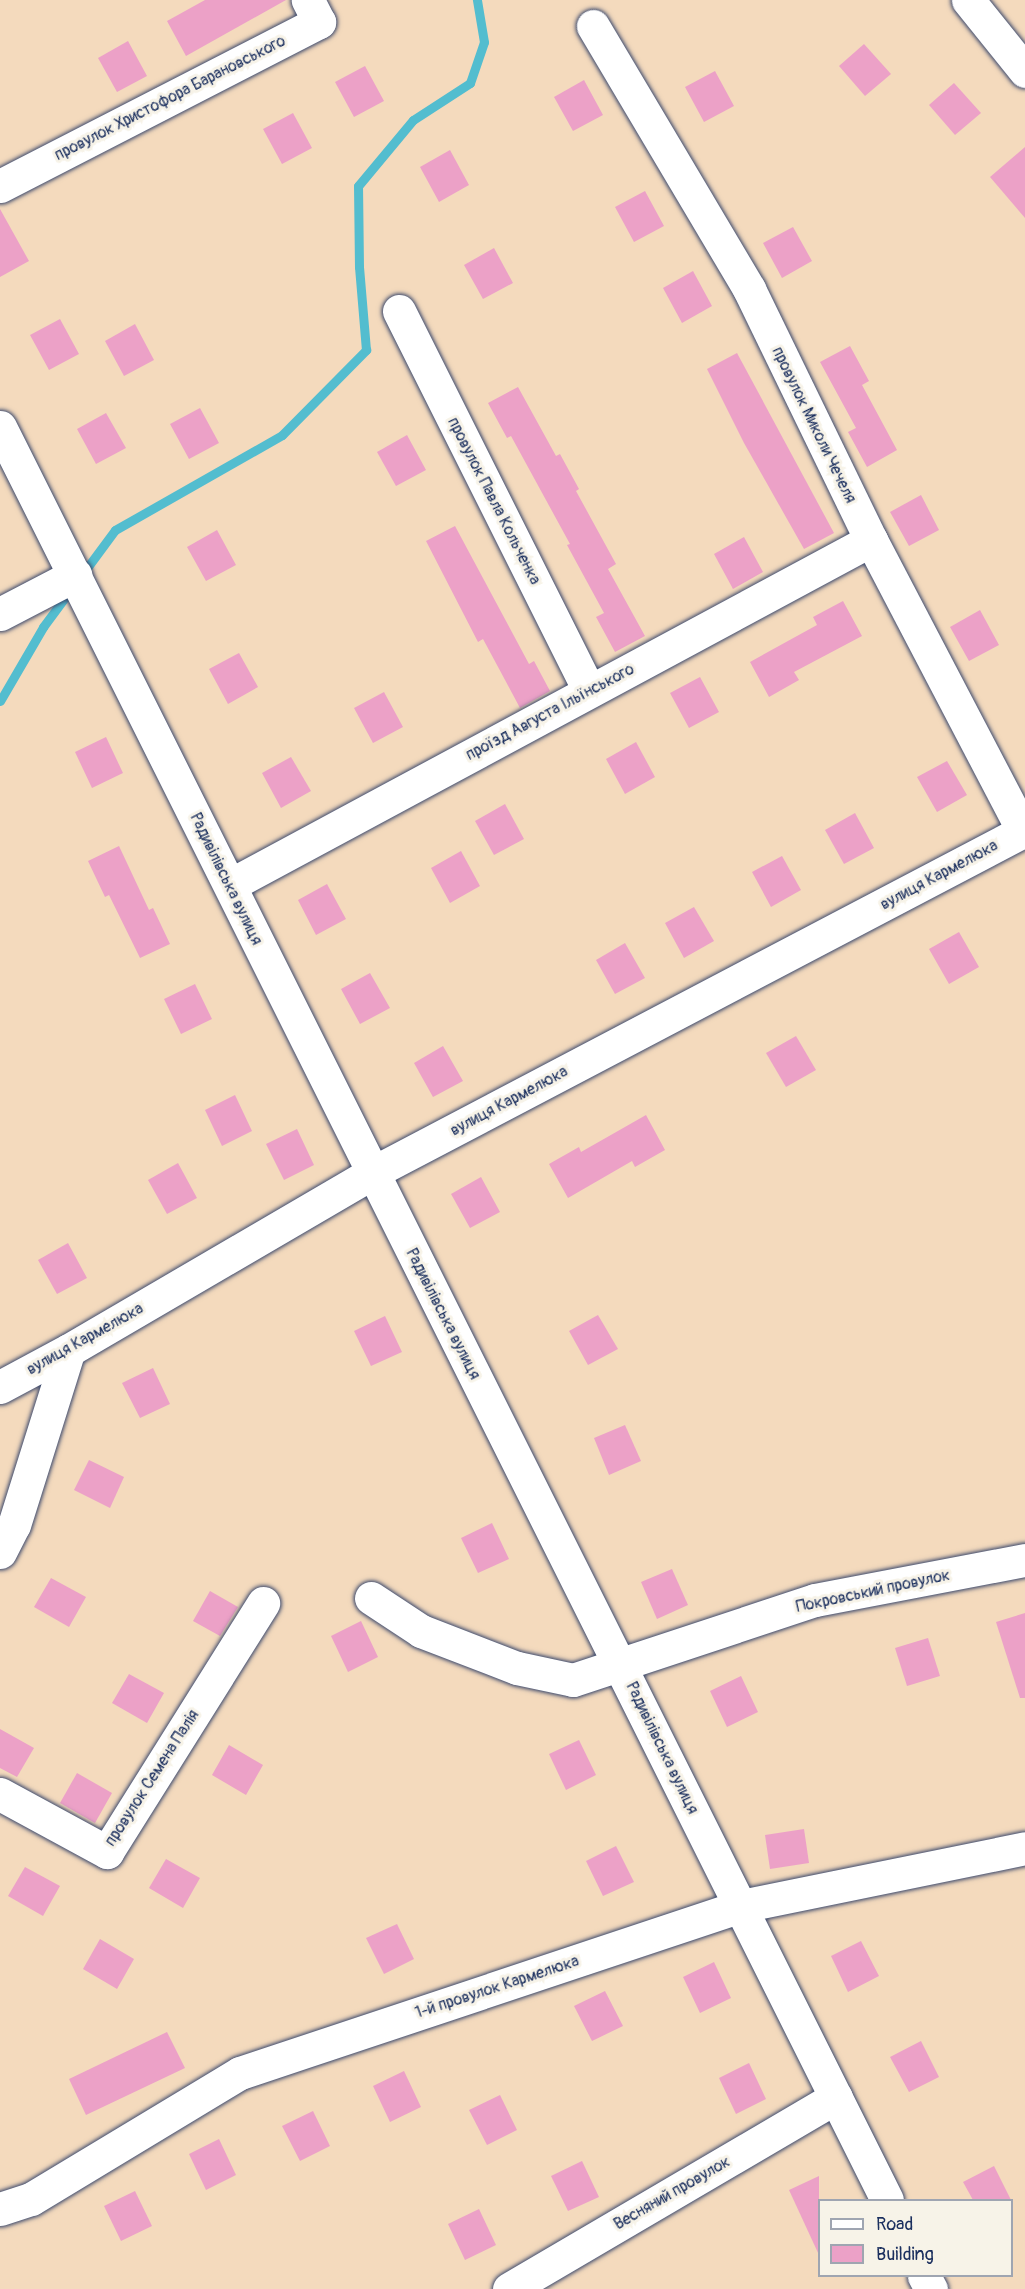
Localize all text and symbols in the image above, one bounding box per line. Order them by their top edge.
street label: провулок Христофора Барановського [51,31,289,165]
street label: провулок Миколи Чечеля [768,344,860,506]
street label: провулок Павла Кольченка [443,414,545,588]
street label: проїзд Августа Ільїнського [463,659,637,765]
street label: Радивілівська вулиця [186,810,266,948]
street label: вулиця Кармелюка [877,836,1001,914]
street label: вулиця Кармелюка [447,1062,571,1140]
street label: Радивілівська вулиця [402,1245,484,1383]
street label: вулиця Кармелюка [23,1299,147,1379]
street label: Покровський провулок [794,1565,952,1617]
street label: Радивілівська вулиця [622,1679,702,1817]
street label: провулок Семена Палія [101,1706,203,1850]
street label: 1-й провулок Кармелюка [413,1951,581,2023]
street label: Весняний провулок [610,2152,734,2234]
legend [818,2199,1013,2277]
text: Road [876,2213,913,2236]
text: Building [876,2243,934,2266]

